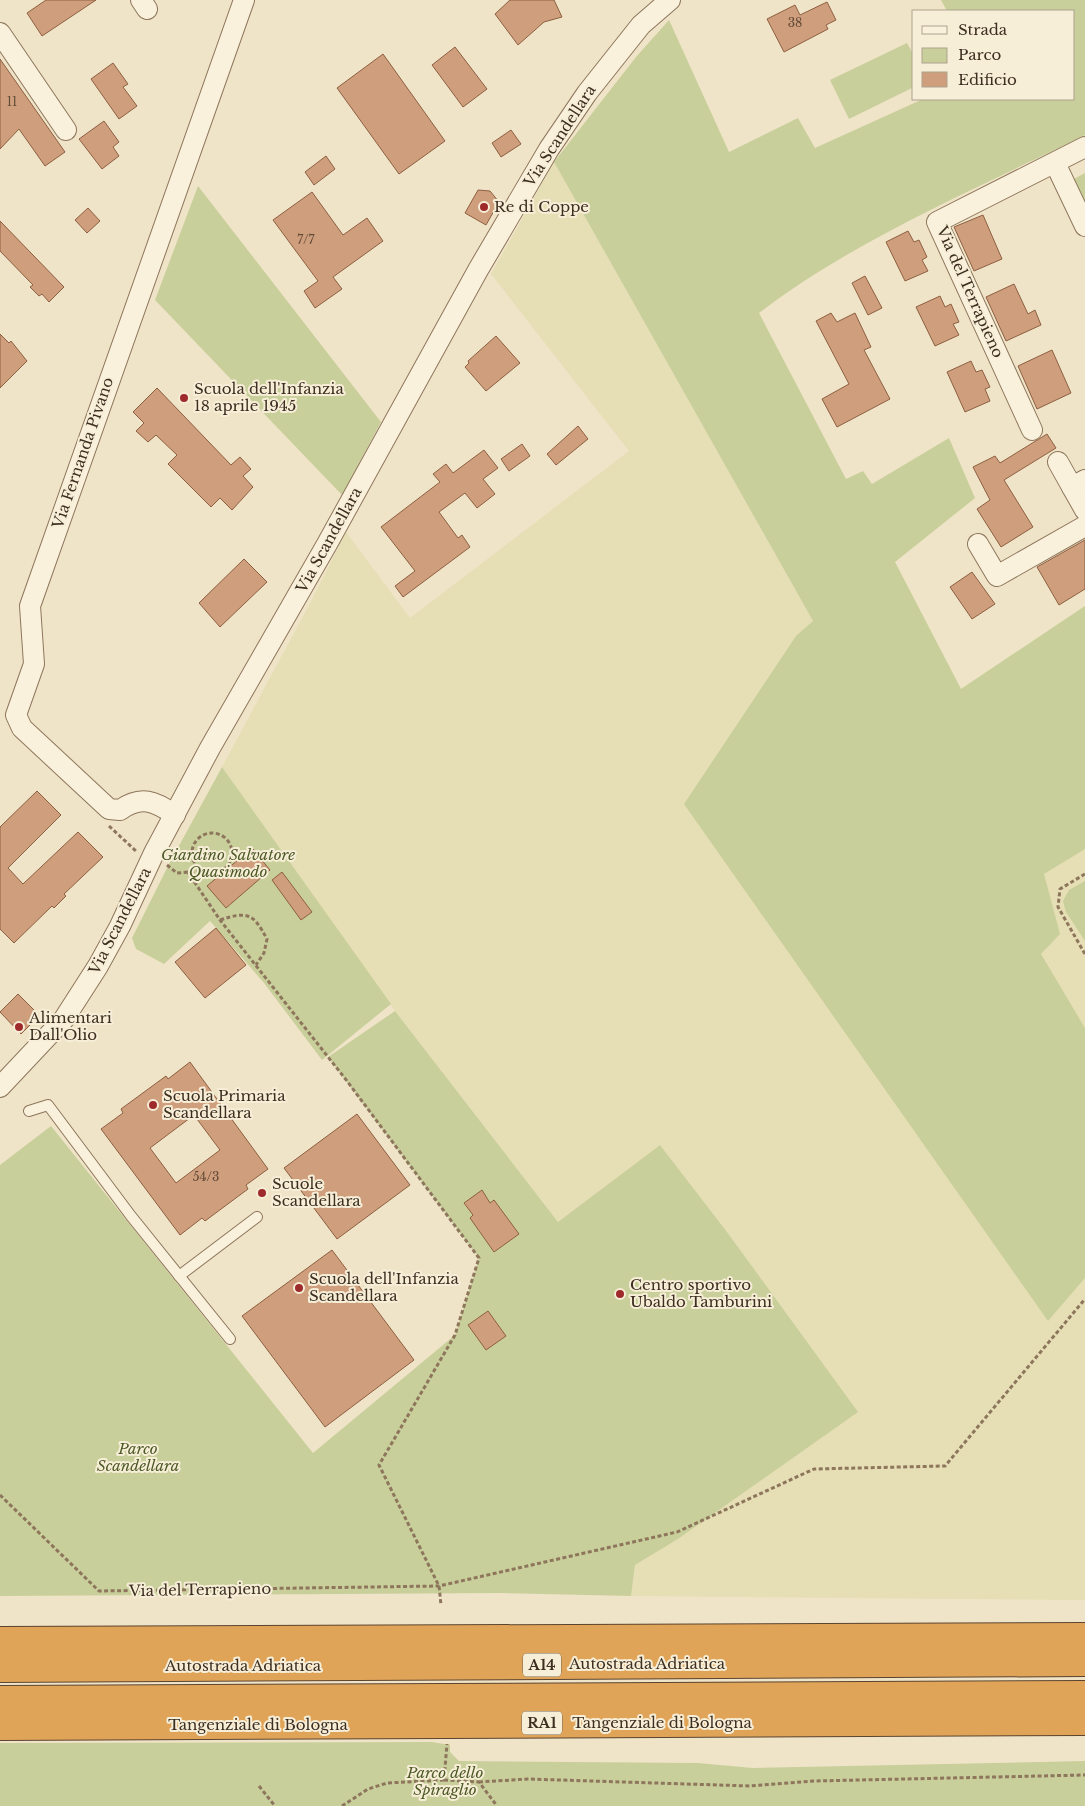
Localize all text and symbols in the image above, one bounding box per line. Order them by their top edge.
legend [912,10,1075,100]
house number: 38 [788,15,802,30]
text: Strada [958,20,1008,39]
text: Parco [958,45,1001,64]
text: Edificio [958,70,1017,89]
street label: Via Scandellara [519,81,600,191]
house number: 11 [7,94,17,109]
place label: Re di Coppe [494,197,589,216]
marker: Re di Coppe [478,201,490,213]
street label: Via del Terrapieno [932,222,1008,361]
house number: 7/7 [297,232,316,247]
street label: Via Fernanda Pivano [47,375,117,532]
place label: Scuola dell'Infanzia 18 aprile 1945 [194,379,344,415]
marker: Scuola dell'Infanzia 18 aprile 1945 [178,392,190,404]
street label: Via Scandellara [291,483,366,597]
park label: Giardino Salvatore Quasimodo [161,845,295,881]
street label: Via Scandellara [84,863,155,978]
place label: Alimentari Dall'Olio [28,1008,112,1044]
marker: Alimentari Dall'Olio [13,1021,25,1033]
place label: Scuola Primaria Scandellara [163,1086,286,1122]
marker: Scuola Primaria Scandellara [147,1099,159,1111]
house number: 54/3 [193,1169,219,1184]
place label: Scuole Scandellara [272,1174,361,1210]
marker: Scuole Scandellara [256,1187,268,1199]
place label: Scuola dell'Infanzia Scandellara [309,1269,459,1305]
place label: Centro sportivo Ubaldo Tamburini [630,1275,772,1311]
marker: Scuola dell'Infanzia Scandellara [293,1282,305,1294]
marker: Centro sportivo Ubaldo Tamburini [614,1288,626,1300]
park label: Parco Scandellara [97,1439,179,1475]
street label: Via del Terrapieno [128,1579,271,1600]
road number: A14 [523,1654,561,1676]
street label: Autostrada Adriatica [568,1654,726,1673]
street label: Autostrada Adriatica [164,1656,322,1675]
road number: RA1 [522,1712,562,1735]
street label: Tangenziale di Bologna [572,1713,753,1732]
street label: Tangenziale di Bologna [168,1715,349,1734]
park label: Parco dello Spiraglio [406,1763,483,1799]

